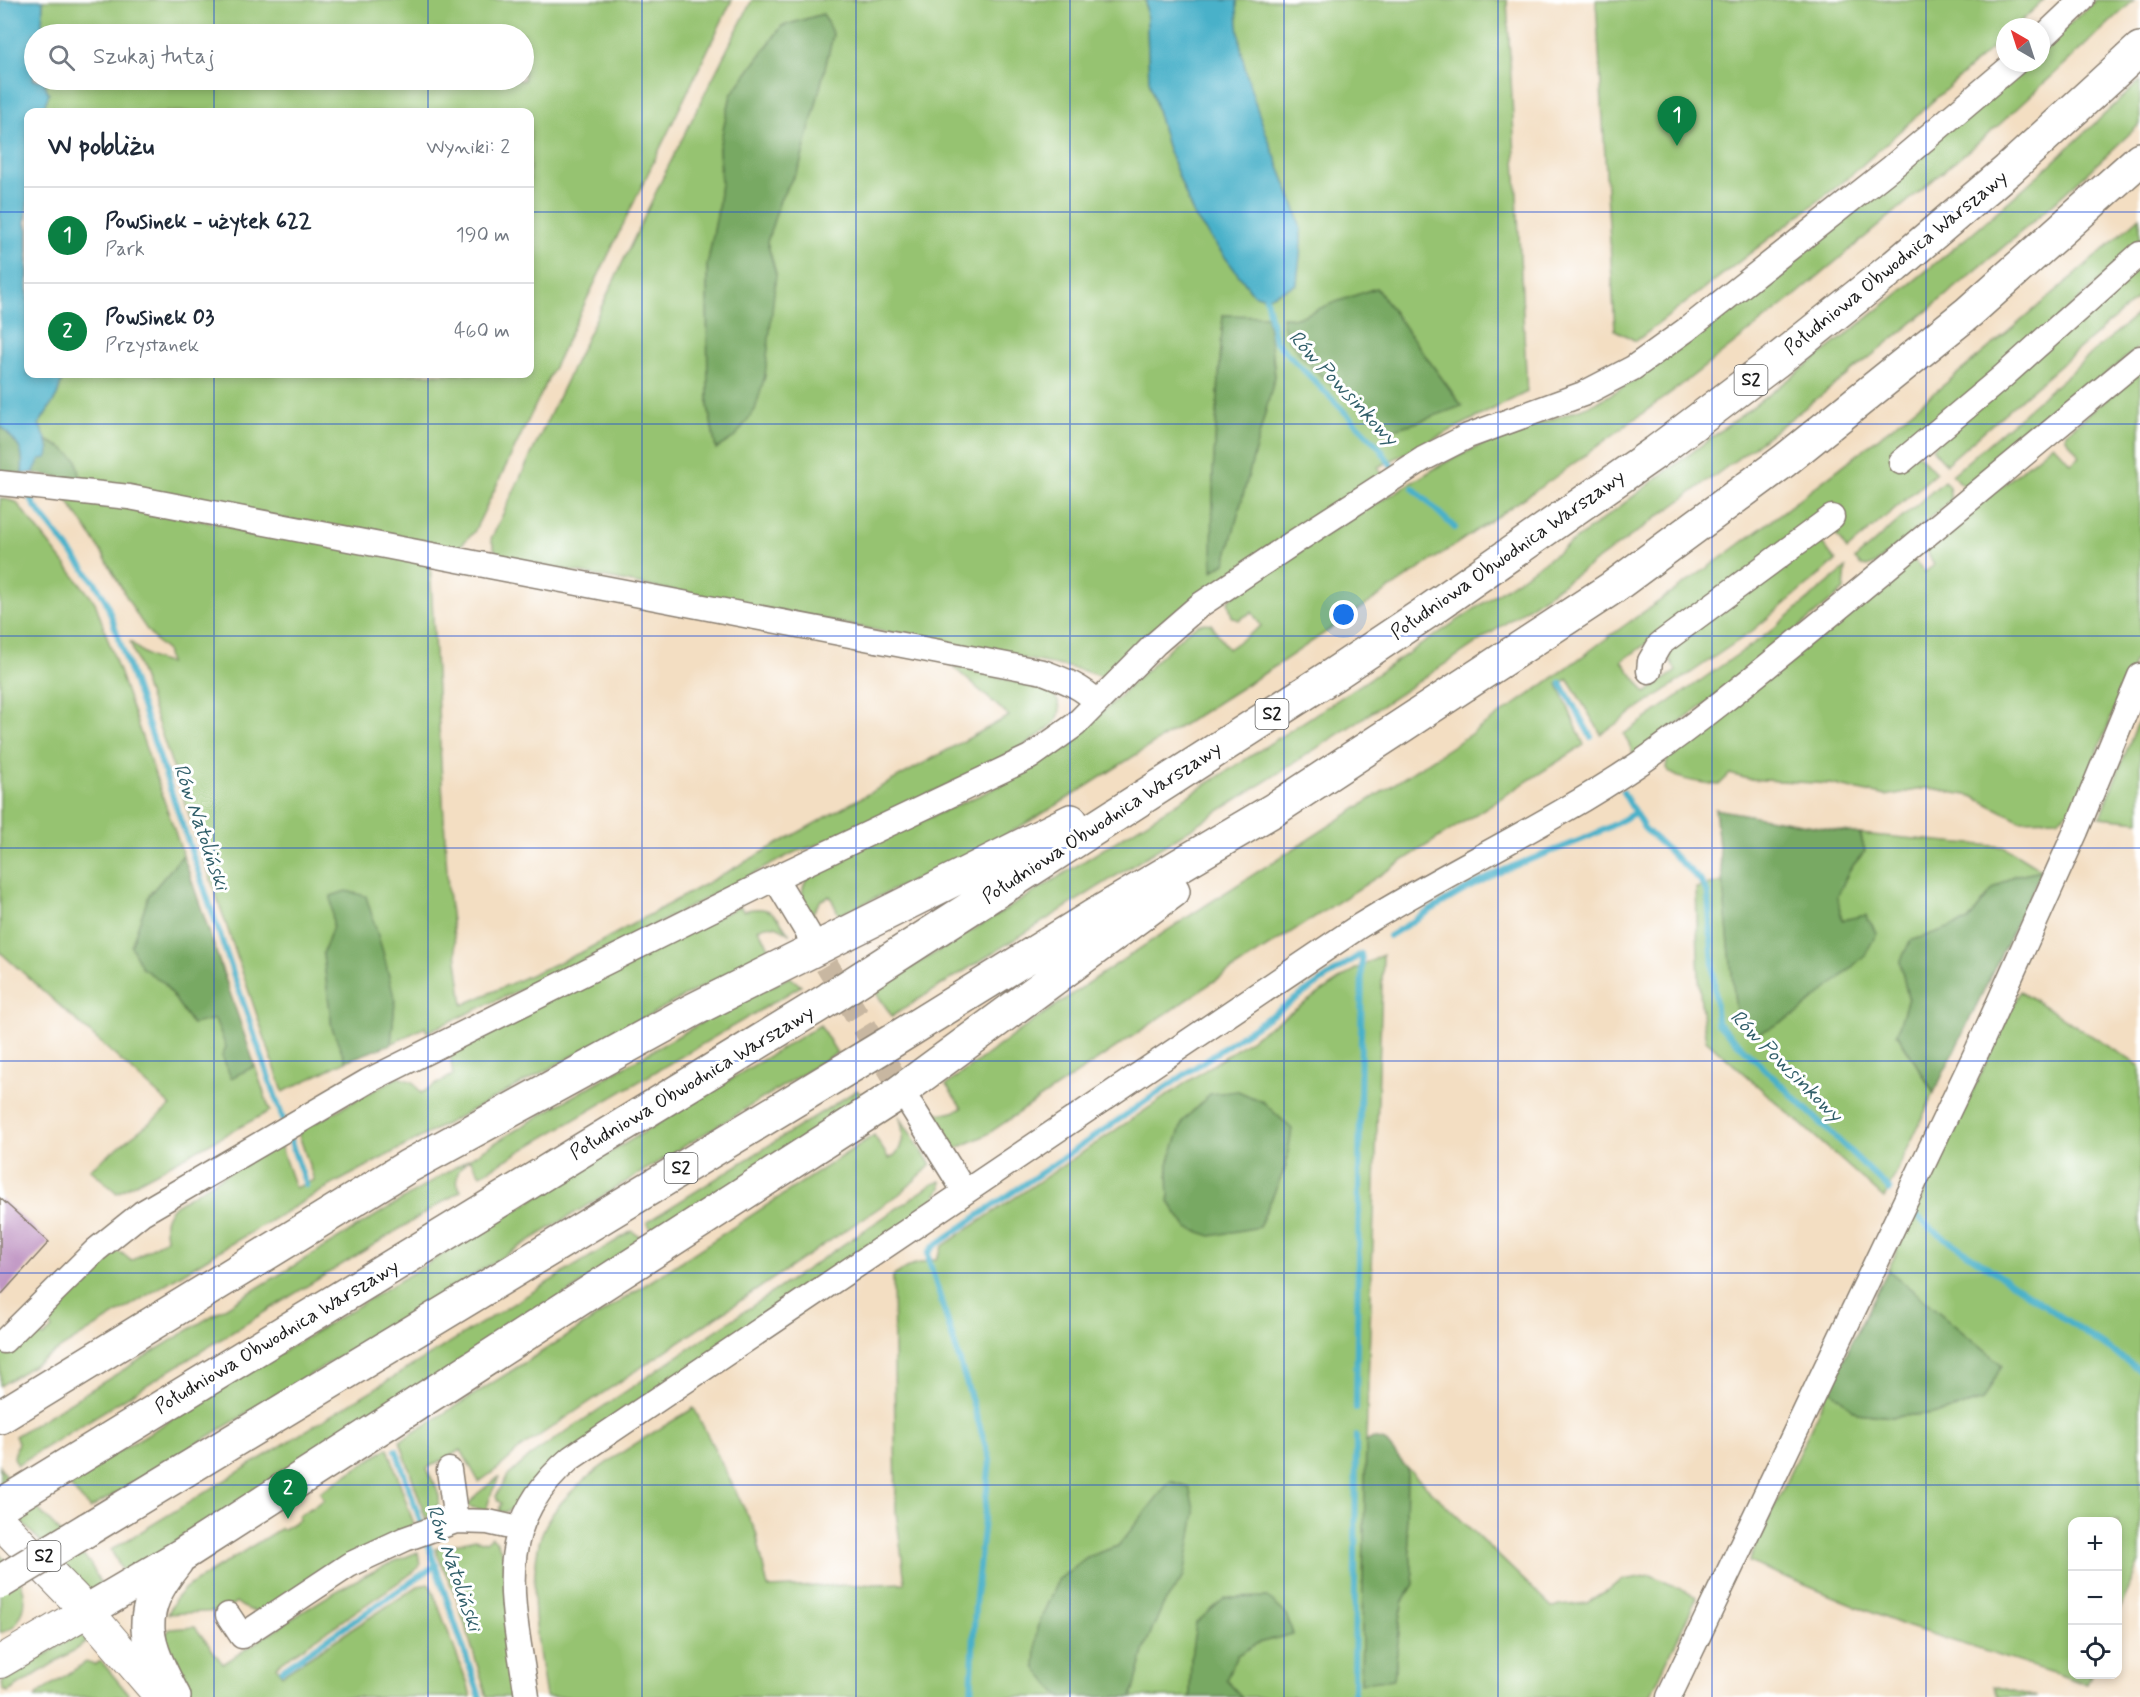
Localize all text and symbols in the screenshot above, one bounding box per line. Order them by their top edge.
north arrow [1996,18,2050,72]
search box [24,24,534,90]
icon: search [45,41,78,74]
text: Szukaj tutaj [93,43,215,71]
pin: 1 [1658,96,1696,146]
text: W pobliżu [48,130,154,164]
text: Wyniki: 2 [426,134,510,161]
street label: Południowa Obwodnica Warszawy [1779,164,2013,362]
text: Powsinek - użytek 622 [105,208,312,236]
text: 1 [63,222,72,249]
text: 190 m [456,222,510,249]
text: Park [105,236,145,263]
text: Powsinek 03 [105,304,214,332]
text: 2 [63,318,72,345]
text: 460 m [454,318,510,345]
water label: Rów Powsinkowy [1282,324,1405,453]
text: Przystanek [105,332,199,359]
road number: S2 [1734,365,1768,395]
street label: Południowa Obwodnica Warszawy [1385,464,1631,646]
your location [1329,600,1358,629]
road number: S2 [1256,699,1288,729]
street label: Południowa Obwodnica Warszawy [977,735,1227,911]
water label: Rów Natoliński [166,760,236,896]
street label: Południowa Obwodnica Warszawy [565,999,819,1167]
water label: Rów Powsinkowy [1723,1003,1849,1129]
road number: S2 [664,1153,698,1183]
street label: Południowa Obwodnica Warszawy [150,1253,404,1421]
pin: 2 [268,1470,308,1519]
water label: Rów Natoliński [419,1501,489,1637]
map controls [2068,1517,2122,1679]
button: + [2068,1517,2122,1571]
road number: S2 [28,1541,60,1571]
button: − [2068,1571,2122,1625]
button: locate [2068,1625,2122,1679]

